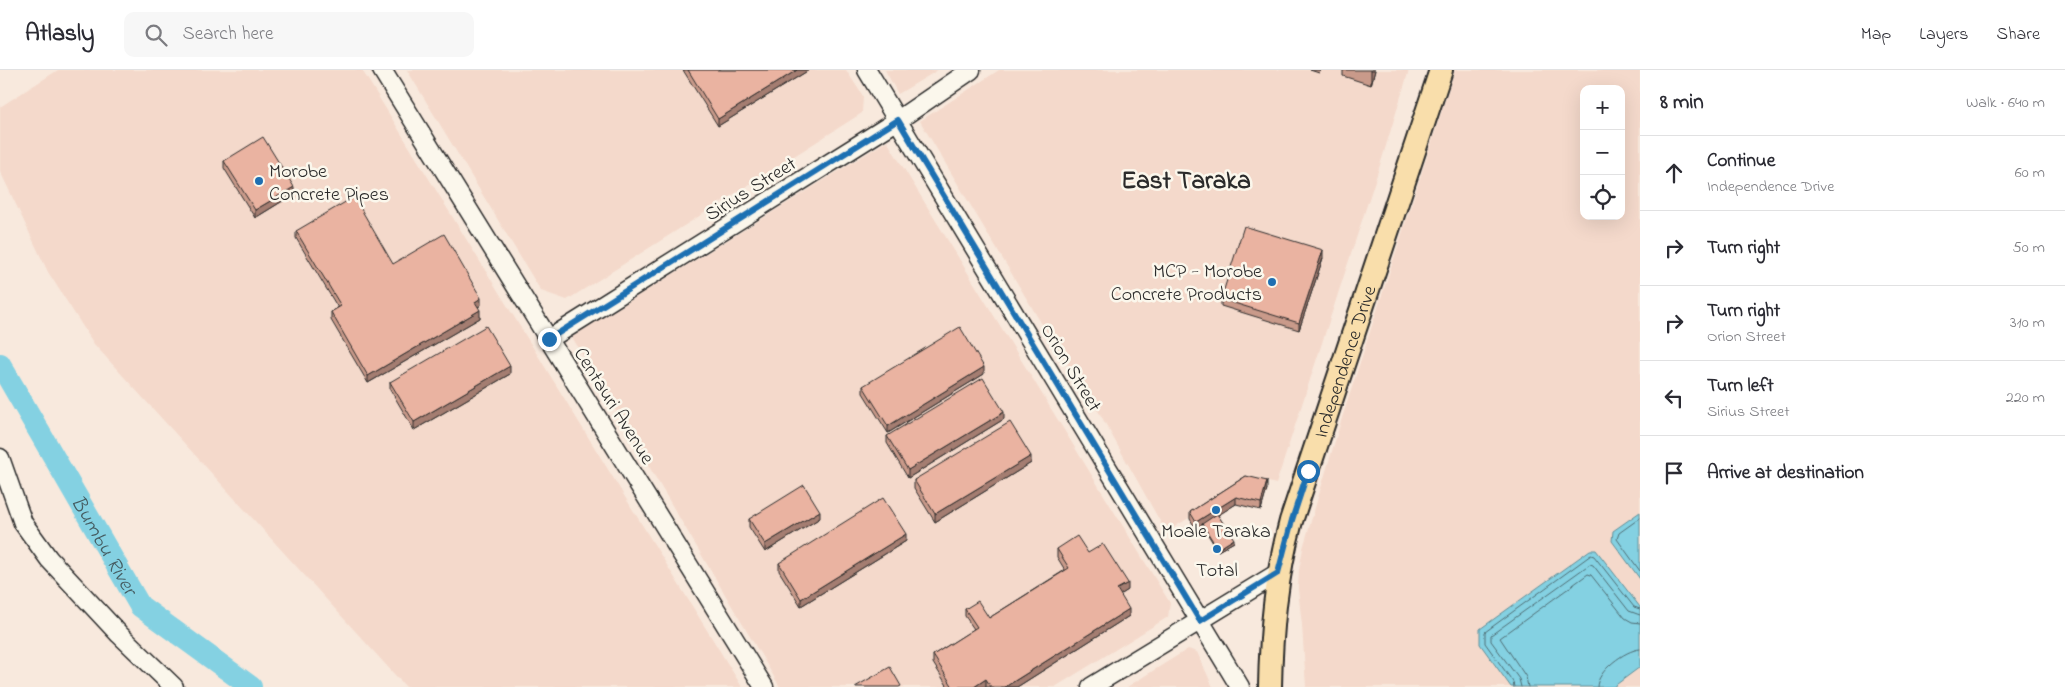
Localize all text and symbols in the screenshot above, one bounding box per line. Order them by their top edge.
search box [124,12,474,57]
text: Atlasly [25,17,94,52]
icon: search [142,21,170,49]
text: Search here [182,21,273,48]
text: Map [1861,22,1891,48]
text: Layers [1919,22,1969,48]
text: Share [1997,22,2040,48]
map controls [1580,85,1625,220]
button: + [1580,85,1625,130]
text: 8 min [1660,88,1704,118]
text: Walk · 640 m [1966,91,2045,115]
button: − [1580,130,1625,175]
text: Continue [1707,148,1775,175]
street label: Sirius Street [700,150,803,230]
place label: Morobe Concrete Pipes [269,158,389,210]
icon: ahead [1660,159,1688,187]
text: 60 m [2015,161,2045,185]
district label: East Taraka [1121,164,1251,200]
marker: Morobe Concrete Pipes [253,175,265,187]
button: locate [1580,175,1625,220]
text: Independence Drive [1707,175,1834,199]
icon: right [1660,234,1688,262]
text: Turn right [1707,235,1780,262]
text: 50 m [2013,236,2045,260]
place label: MCP - Morobe Concrete Products [1111,258,1262,310]
marker: MCP - Morobe Concrete Products [1266,276,1278,288]
street label: Independence Drive [1308,282,1385,442]
text: Turn right [1707,298,1780,325]
icon: right [1660,309,1688,337]
text: 310 m [2010,311,2045,335]
street label: Orion Street [1032,319,1108,418]
text: Orion Street [1707,325,1786,349]
route end [538,328,561,351]
street label: Centauri Avenue [565,342,661,471]
text: Turn left [1707,373,1774,400]
icon: left [1660,384,1688,412]
text: 220 m [2006,386,2045,410]
text: Sirius Street [1707,400,1790,424]
icon: arrive [1660,459,1688,487]
route start [1297,460,1320,483]
text: Arrive at destination [1707,460,1864,487]
water label: Bumbu River [62,490,145,604]
marker: Moale Taraka [1210,504,1222,516]
place label: Moale Taraka [1161,518,1271,547]
marker: Total [1211,543,1223,555]
place label: Total [1196,557,1238,586]

